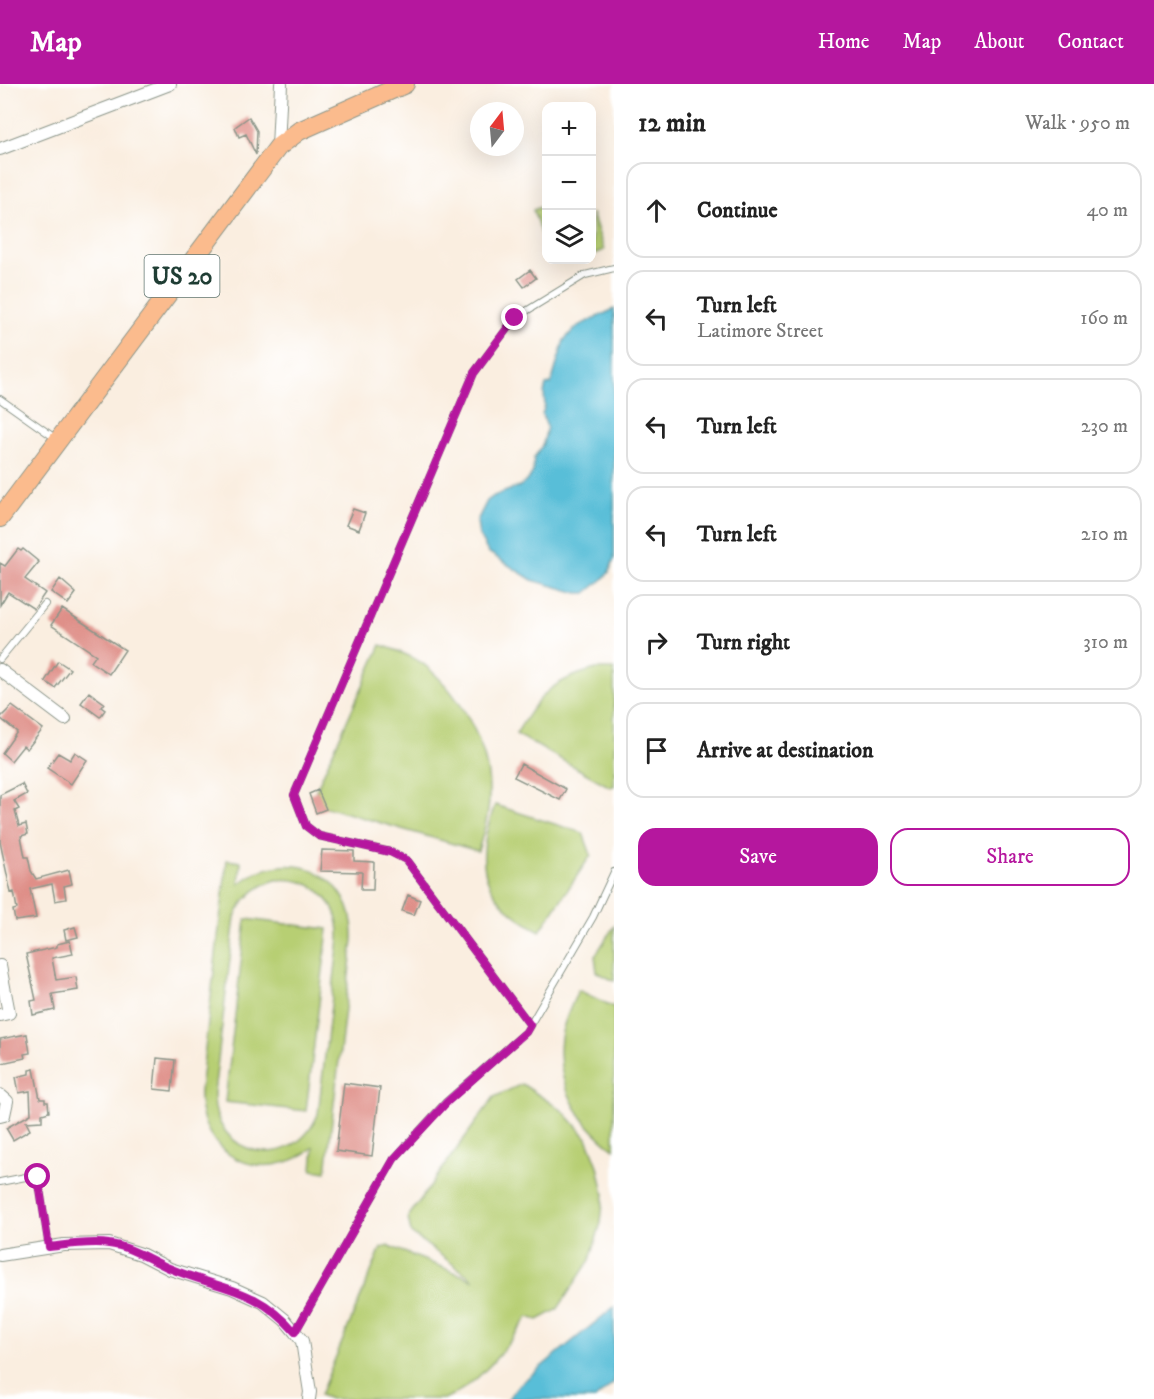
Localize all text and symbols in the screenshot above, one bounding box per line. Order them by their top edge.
text: Map [30,25,82,60]
text: Home [818,29,870,55]
text: Map [903,29,941,55]
text: About [974,29,1025,55]
text: Contact [1058,29,1124,55]
north arrow [470,102,524,156]
map controls [542,102,596,264]
button: + [542,102,596,156]
text: 12 min [638,107,706,140]
text: Walk · 950 m [1025,111,1130,136]
button: − [542,156,596,210]
icon: ahead [640,194,673,227]
text: Continue [697,197,778,224]
text: 40 m [1086,198,1128,223]
button: layers [542,210,596,264]
road number: US 20 [144,255,219,297]
text: Turn left [697,292,777,319]
icon: left [640,302,673,335]
route end [501,304,527,330]
text: 160 m [1080,306,1128,331]
text: Latimore Street [697,319,823,344]
icon: left [640,410,673,443]
text: Turn left [697,413,777,440]
text: 230 m [1081,414,1128,439]
icon: left [640,518,673,551]
text: Turn left [697,521,777,548]
text: 210 m [1081,522,1128,547]
icon: right [640,626,673,659]
text: Turn right [697,629,790,656]
text: 310 m [1083,630,1128,655]
icon: arrive [640,734,673,767]
text: Arrive at destination [697,737,874,764]
button: Save [638,828,878,886]
button: Share [890,828,1130,886]
route start [24,1163,50,1189]

